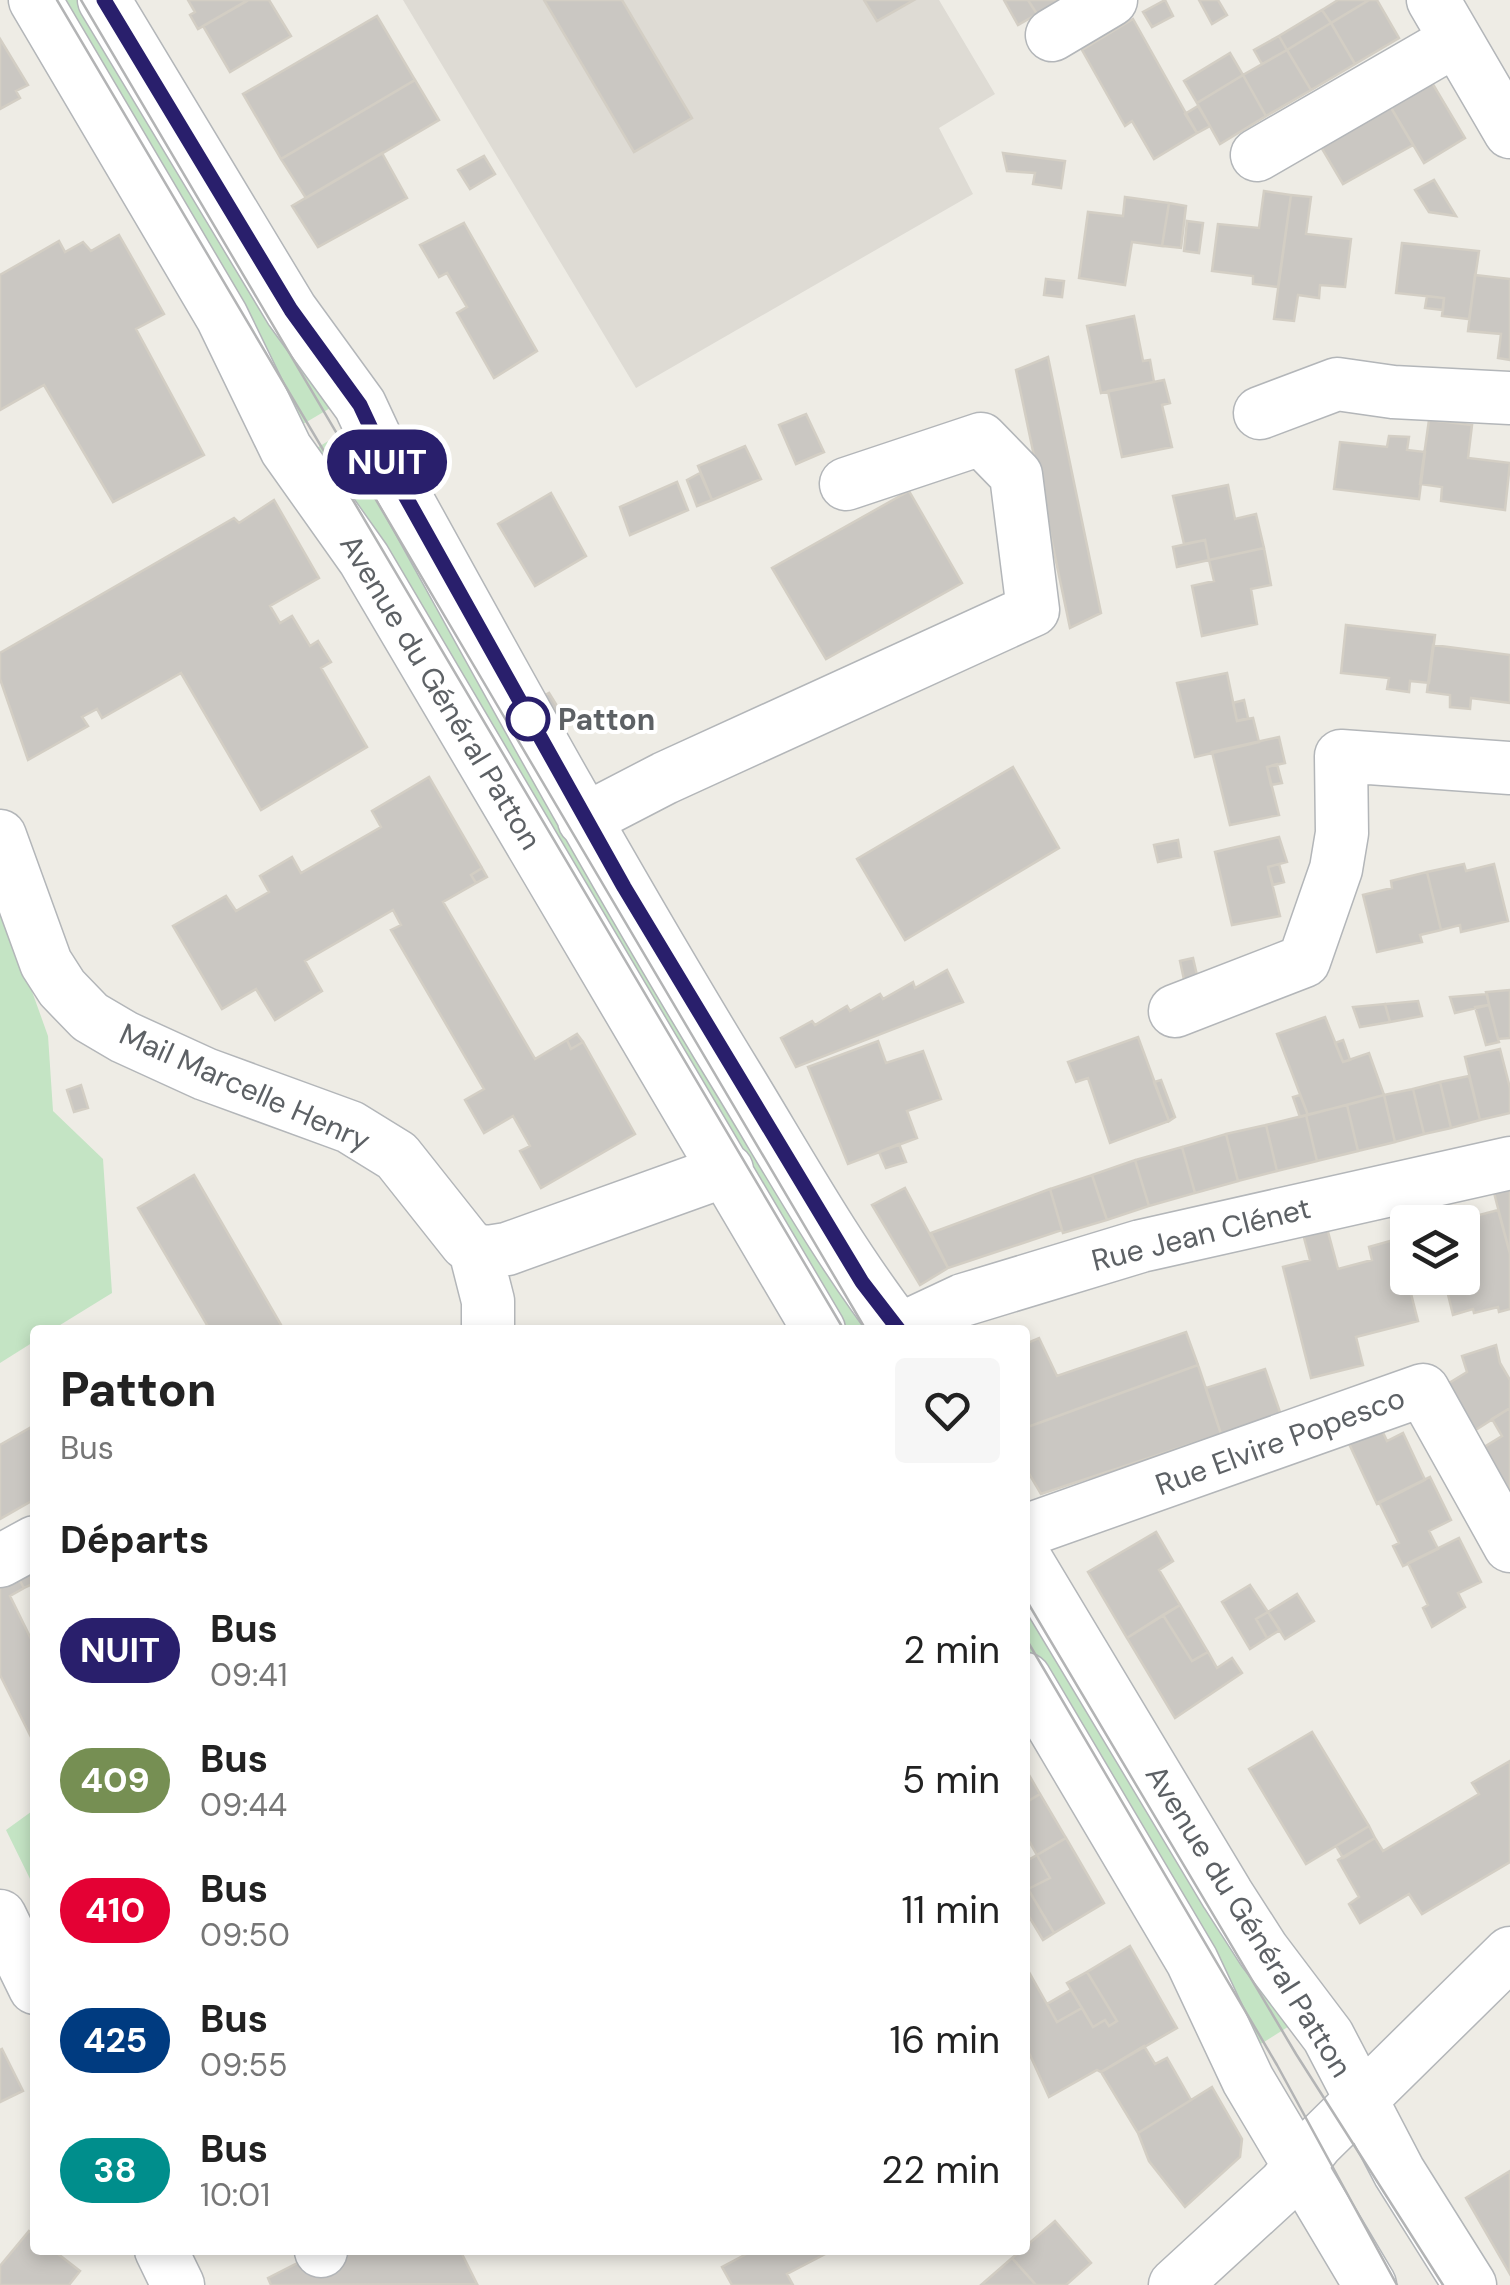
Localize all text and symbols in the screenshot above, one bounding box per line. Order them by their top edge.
line badge: NUIT [317,430,457,494]
text: NUIT [347,439,427,485]
street label: Avenue du Général Patton [331,527,551,857]
marker: Patton [507,698,549,740]
place label: Patton [558,700,655,739]
street label: Mail Marcelle Henry [113,1014,377,1160]
street label: Rue Jean Clénet [1087,1188,1315,1280]
map controls [1390,1205,1480,1295]
button: layers [1390,1205,1480,1295]
text: Patton [60,1358,217,1421]
button: heart [895,1358,1000,1463]
street label: Rue Elvire Popesco [1150,1378,1410,1504]
text: Bus [60,1427,114,1469]
text: Départs [60,1515,209,1565]
text: Bus [210,1604,278,1654]
text: 2 min [903,1625,1000,1675]
text: NUIT [80,1627,160,1673]
text: 09:41 [210,1654,288,1696]
text: Bus [200,1734,268,1784]
text: 5 min [902,1755,1000,1805]
text: 409 [80,1757,150,1803]
street label: Avenue du Général Patton [1137,1758,1361,2084]
text: 09:44 [200,1784,287,1826]
text: Bus [200,1864,268,1914]
text: 11 min [901,1885,1000,1935]
text: 410 [85,1887,145,1933]
text: 09:50 [200,1914,290,1956]
text: Bus [200,1994,268,2044]
text: 16 min [889,2015,1000,2065]
text: 425 [83,2017,147,2063]
text: 09:55 [200,2044,288,2086]
text: Bus [200,2124,268,2174]
text: 22 min [881,2145,1000,2195]
text: 38 [93,2147,137,2193]
text: 10:01 [200,2174,270,2216]

